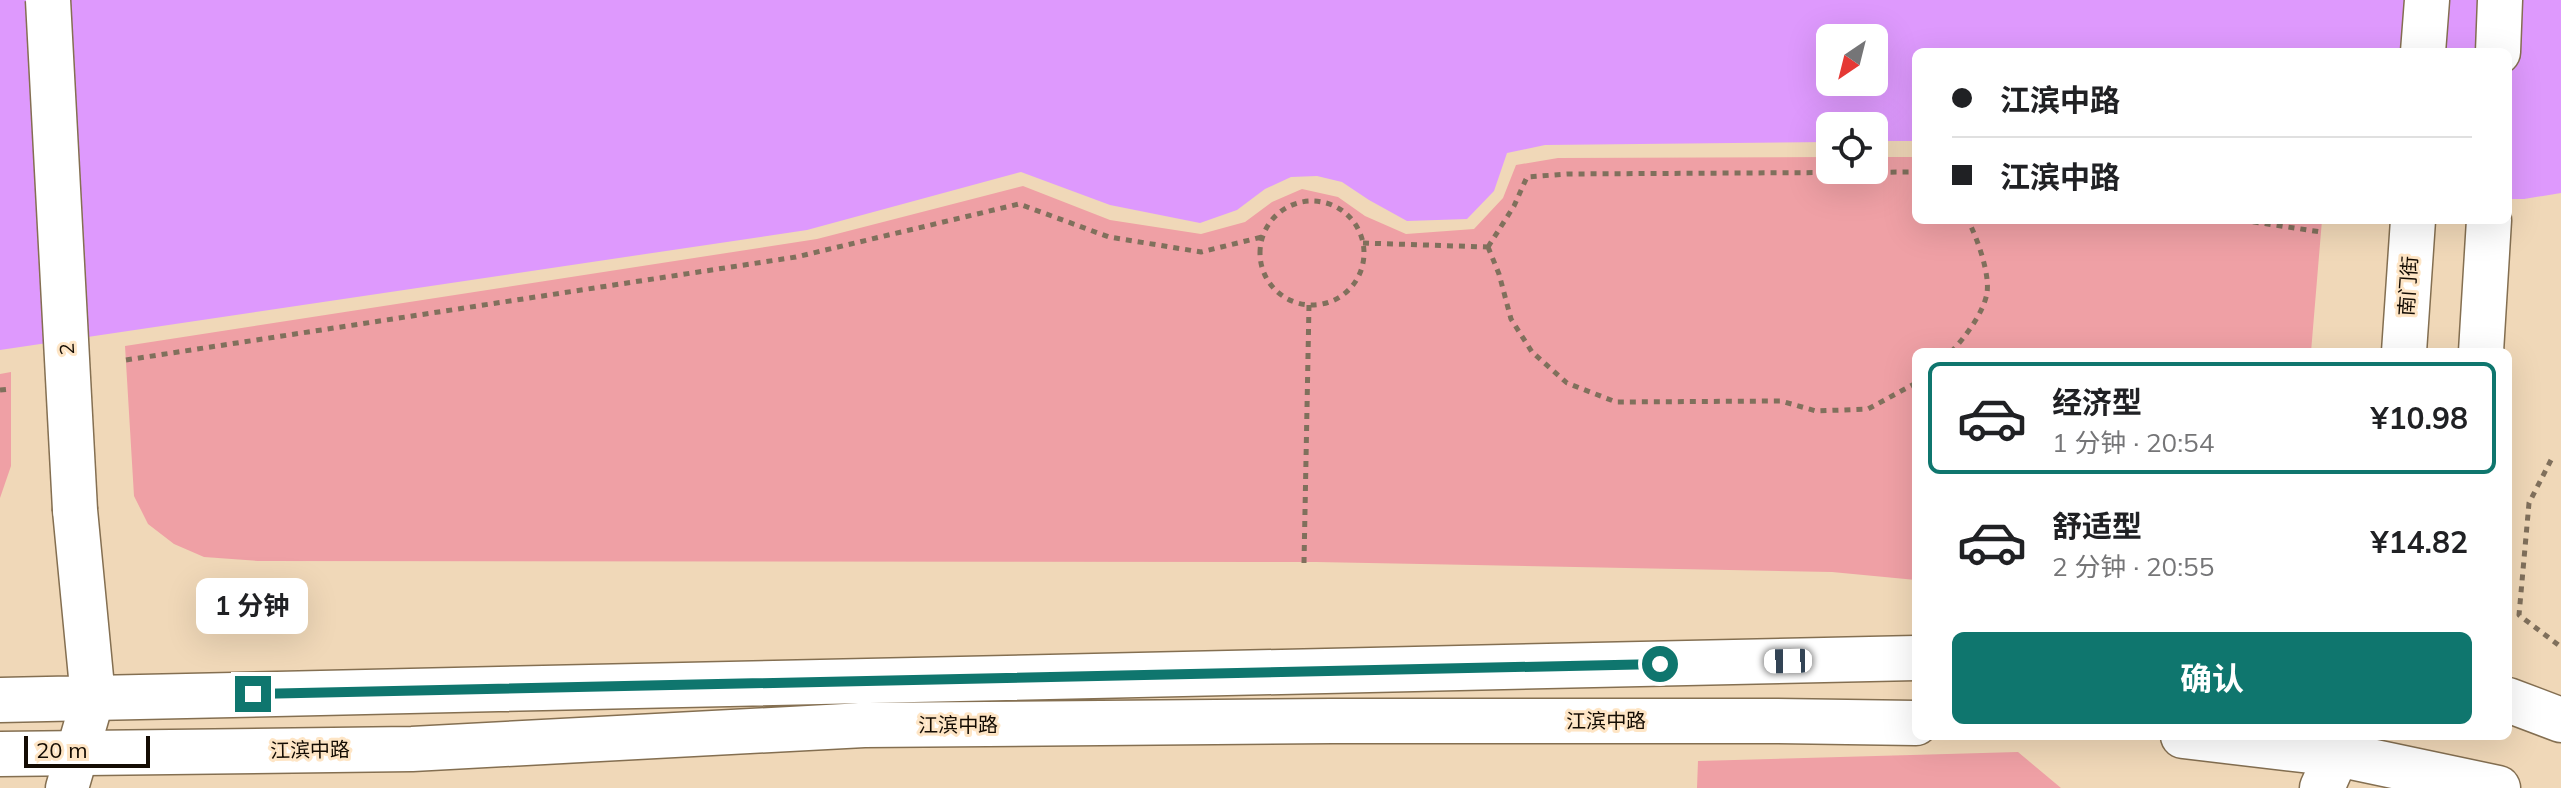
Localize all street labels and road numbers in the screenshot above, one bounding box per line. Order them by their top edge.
street label: 南门街 [2393,255,2422,317]
street label: 2 [54,342,79,356]
street label: 江滨中路 [1566,708,1646,733]
street label: 江滨中路 [918,712,998,737]
street label: 江滨中路 [270,736,350,763]

